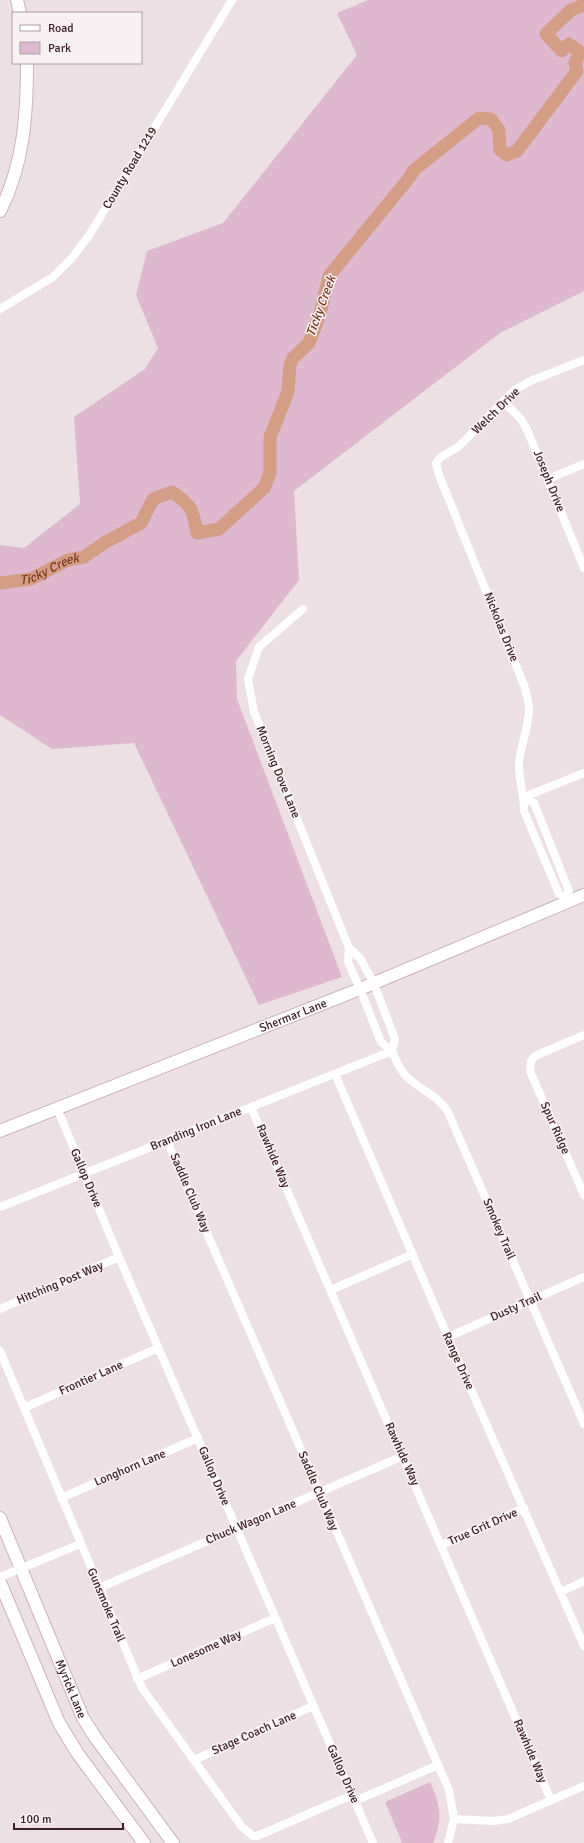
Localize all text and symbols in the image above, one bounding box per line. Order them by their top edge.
legend [12,12,142,64]
text: Road [48,21,74,36]
text: Park [48,41,71,56]
street label: County Road 1219 [100,124,160,212]
water label: Ticky Creek [303,272,340,339]
street label: Welch Drive [469,384,523,438]
street label: Joseph Drive [530,448,568,514]
water label: Ticky Creek [19,550,82,588]
street label: Nickolas Drive [480,590,522,664]
street label: Morning Dove Lane [253,724,303,820]
street label: Shermar Lane [257,995,329,1035]
street label: Spur Ridge [537,1099,573,1157]
street label: Branding Iron Lane [148,1104,244,1154]
street label: Rawhide Way [253,1122,293,1191]
street label: Gallop Drive [67,1146,105,1210]
street label: Saddle Club Way [166,1151,214,1235]
street label: Smokey Trail [479,1196,519,1262]
street label: Hitching Post Way [15,1258,106,1308]
street label: Dusty Trail [488,1289,544,1325]
street label: Range Drive [439,1330,477,1392]
street label: Frontier Lane [57,1357,125,1399]
street label: Rawhide Way [381,1420,423,1488]
street label: Gallop Drive [195,1444,233,1508]
street label: Longhorn Lane [92,1446,168,1490]
street label: Saddle Club Way [294,1449,342,1533]
street label: Chuck Wagon Lane [203,1496,299,1548]
street label: True Grit Drive [446,1505,520,1549]
street label: Gunsmoke Trail [84,1566,128,1645]
street label: Lonesome Way [168,1627,244,1671]
street label: Myrick Lane [52,1657,90,1721]
street label: Stage Coach Lane [209,1708,299,1758]
street label: Rawhide Way [510,1717,550,1786]
street label: Gallop Drive [323,1742,363,1806]
scale bar [14,1805,123,1831]
text: 100 m [20,1812,52,1827]

